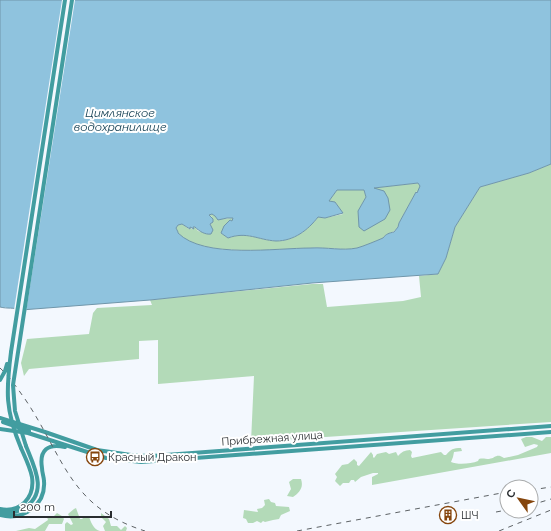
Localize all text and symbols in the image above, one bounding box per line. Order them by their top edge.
water label: Цимлянское водохранилище [73,106,167,134]
street label: Прибрежная улица [221,428,323,449]
bus stop icon: Красный Дракон [85,447,105,467]
place label: Красный Дракон [108,451,196,464]
north arrow [499,479,539,519]
text: С [504,487,519,501]
scale bar [14,493,111,519]
text: 200 m [20,500,55,514]
building icon: ШЧ [438,505,458,525]
place label: ШЧ [461,509,479,522]

